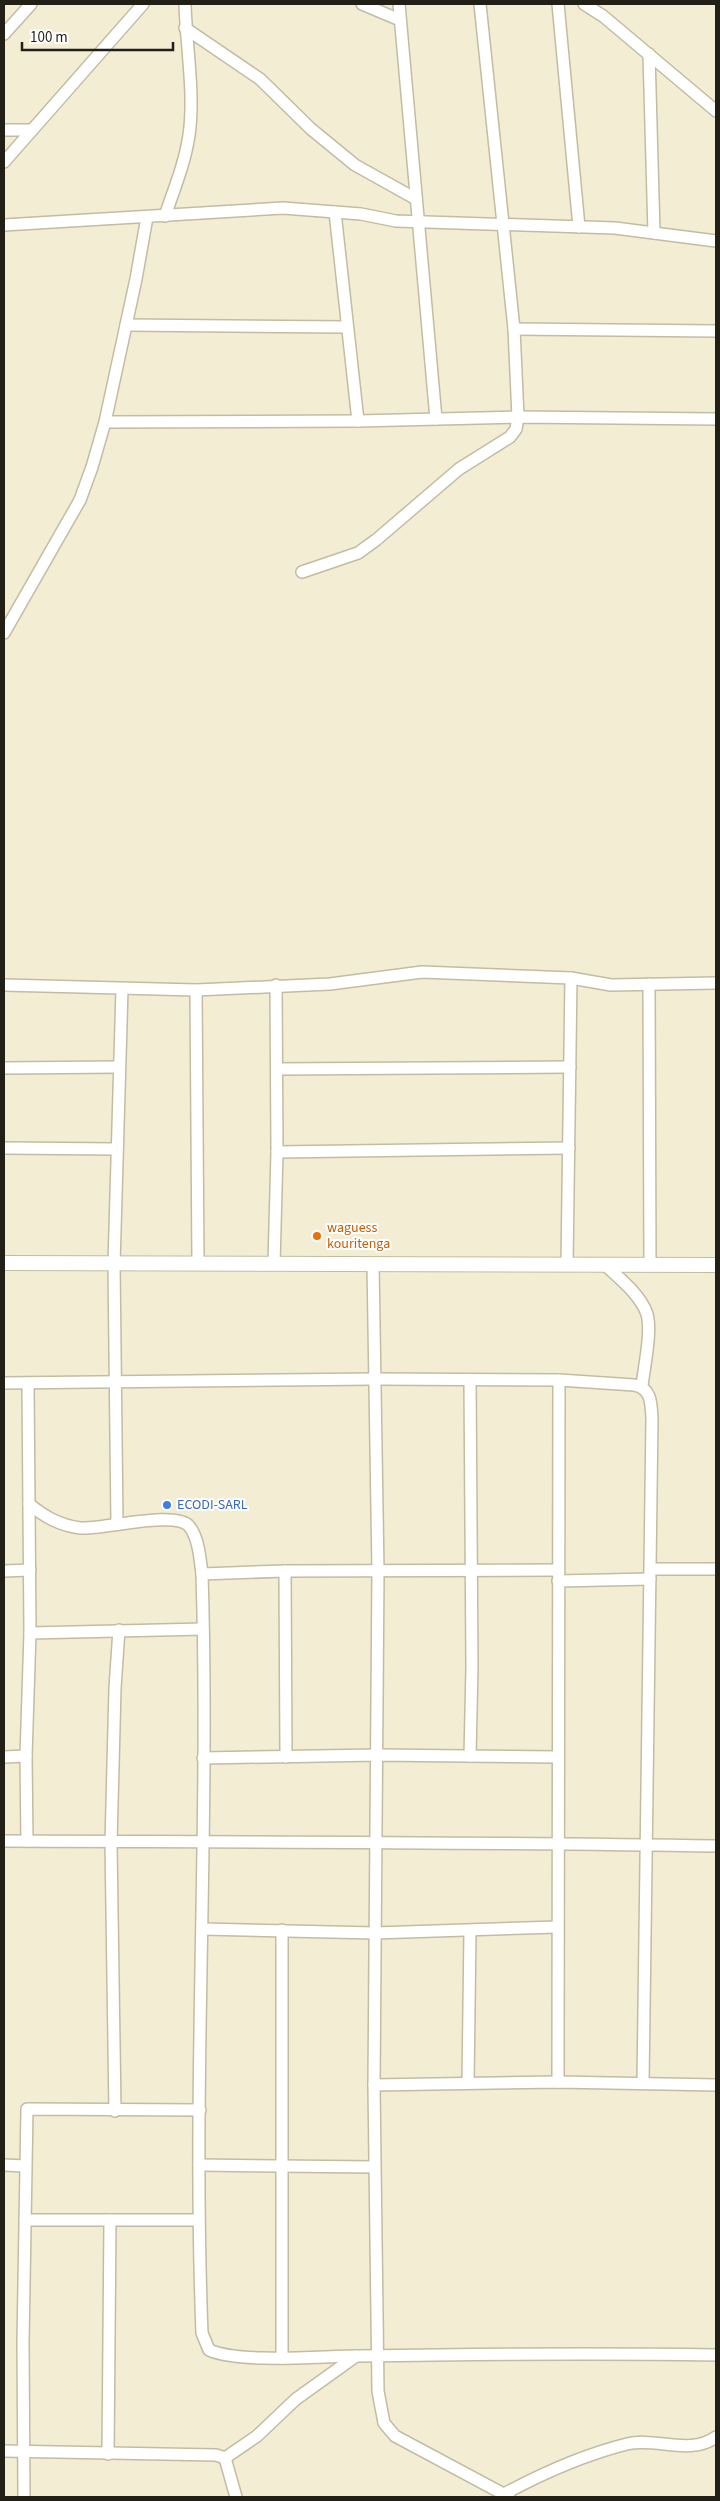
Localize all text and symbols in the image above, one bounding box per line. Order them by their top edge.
scale bar [22,20,174,52]
text: 100 m [30,27,68,48]
place label: waguess kouritenga [327,1218,390,1254]
marker: waguess kouritenga [311,1230,323,1242]
place label: ECODI-SARL [177,1495,248,1515]
marker: ECODI-SARL [161,1499,173,1511]

